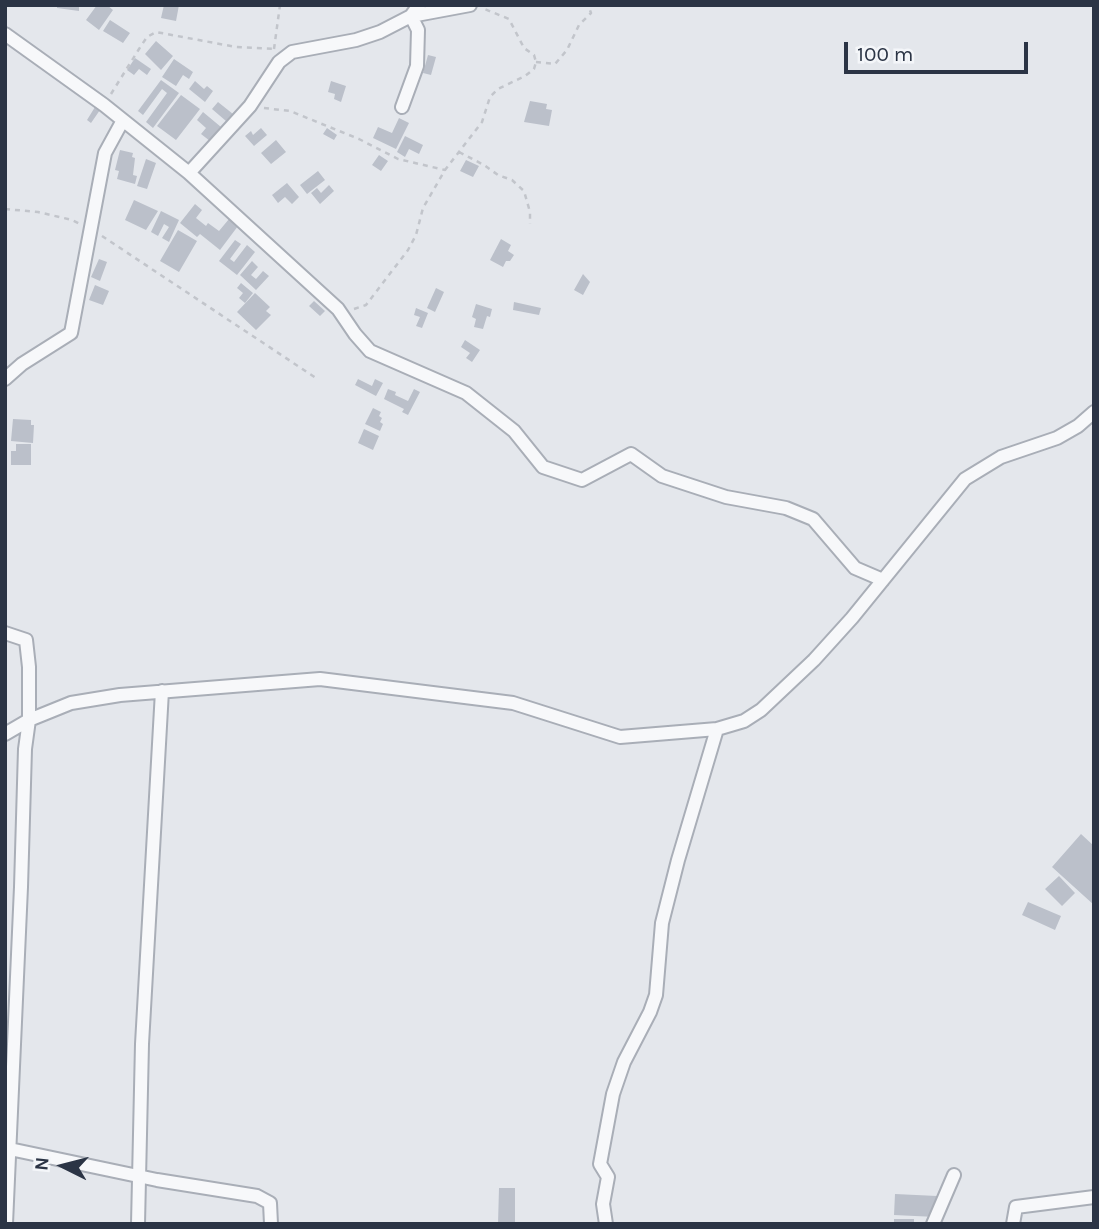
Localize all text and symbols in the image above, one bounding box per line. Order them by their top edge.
scale bar [847,28,1031,72]
text: 100 m [857,42,914,66]
north arrow [28,1131,98,1201]
text: N [30,1156,54,1172]

